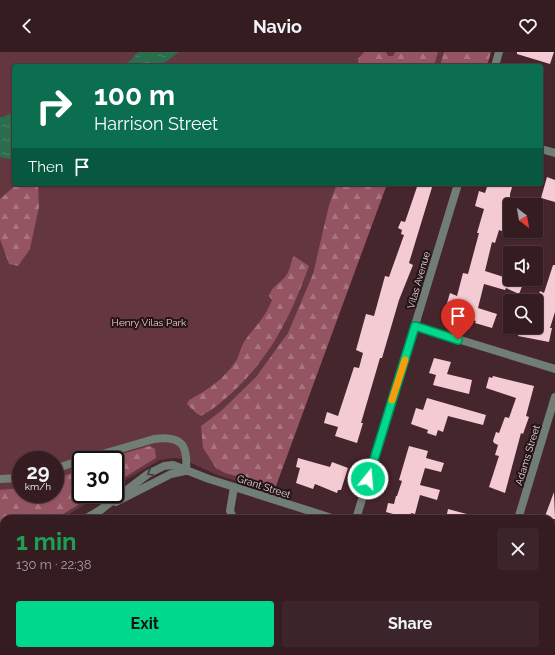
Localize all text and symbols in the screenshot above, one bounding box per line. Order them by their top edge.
icon: back [16,15,38,37]
icon: heart [517,15,539,37]
text: Navio [253,16,302,37]
text: 100 m [94,79,175,112]
icon: right [28,80,80,132]
text: Harrison Street [94,113,218,134]
icon: arrive [71,156,93,178]
text: Then [28,158,63,176]
north arrow [503,198,543,238]
map controls [503,198,543,334]
button: sound [503,246,543,286]
street label: Vilas Avenue [405,250,432,310]
button: search [503,294,543,334]
pin [441,299,475,340]
icon: arrive [447,305,469,327]
park label: Henry Vilas Park [112,317,187,328]
street label: Adams Street [513,423,542,487]
speed limit sign: 30 [72,451,124,503]
position arrow [347,458,389,500]
text: 29 [26,460,50,484]
one-way arrow [147,469,154,476]
street label: Grant Street [236,473,293,500]
text: km/h [25,481,51,492]
text: 1 min [16,527,77,556]
button: close [497,528,539,570]
text: 130 m · 22:38 [16,557,91,572]
button: Exit [16,601,274,647]
button: Share [282,601,539,647]

